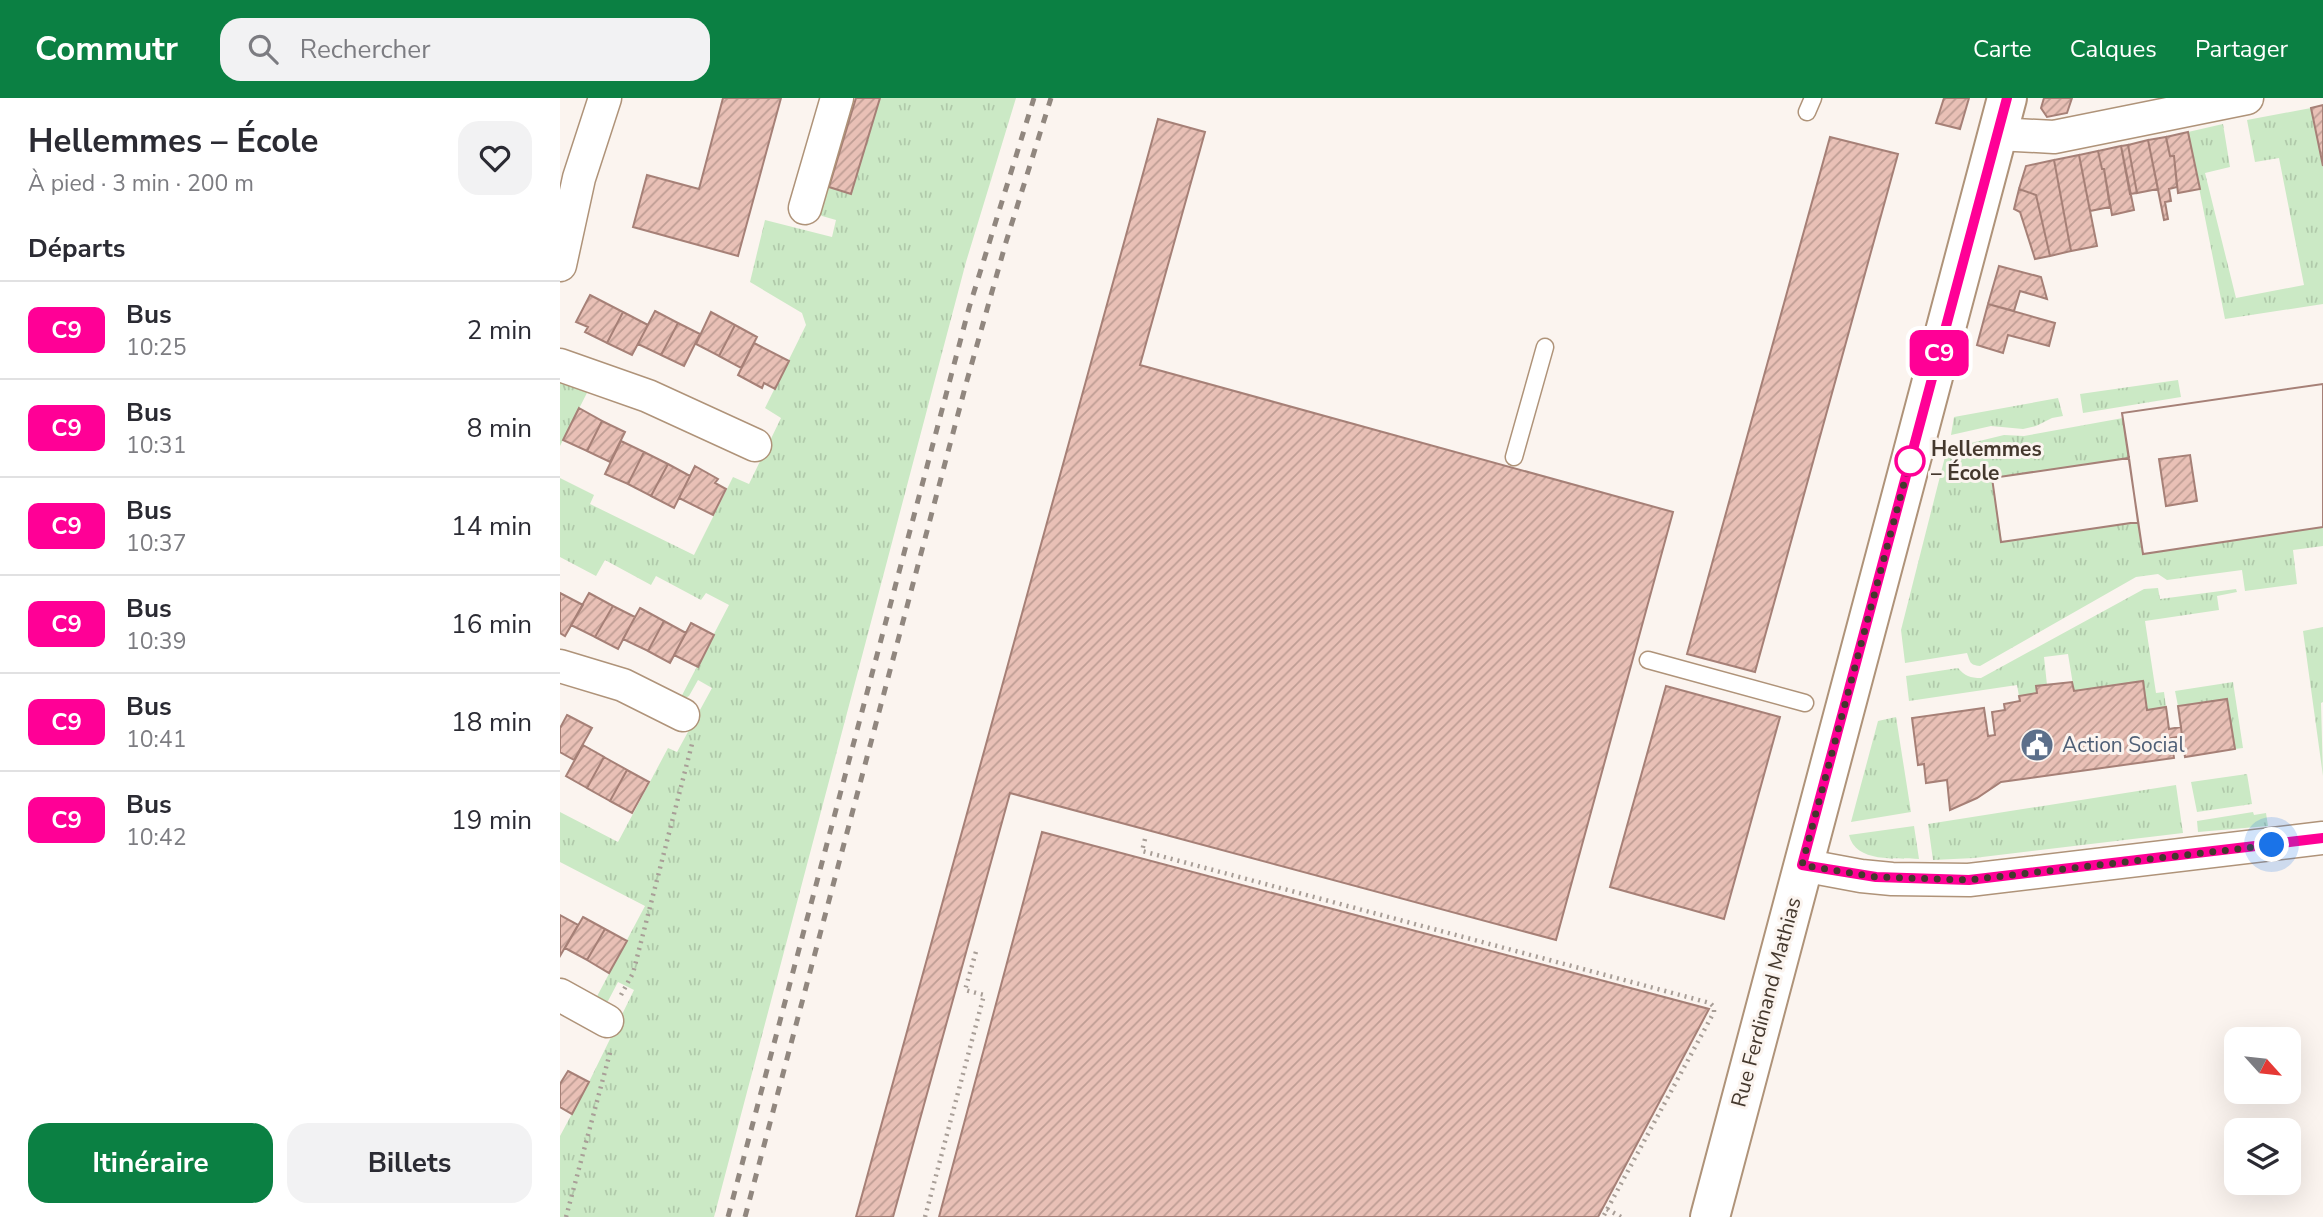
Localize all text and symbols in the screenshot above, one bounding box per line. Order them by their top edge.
search box [220,18,710,81]
text: Commutr [35,27,178,72]
icon: search [244,30,282,68]
text: Rechercher [300,32,431,67]
text: Carte [1973,33,2032,65]
text: Calques [2070,33,2157,65]
text: Partager [2195,33,2288,65]
text: Hellemmes – École [28,119,318,164]
button: heart [458,121,532,195]
text: À pied · 3 min · 200 m [28,168,254,199]
text: Départs [28,231,125,266]
text: Bus [126,297,172,332]
text: 2 min [467,313,532,348]
text: C9 [51,314,82,346]
line badge: C9 [1908,330,1970,376]
text: 10:25 [126,332,186,363]
text: C9 [1924,337,1954,369]
text: Bus [126,395,172,430]
text: 8 min [467,411,532,446]
text: C9 [51,412,82,444]
text: 10:31 [126,430,186,461]
place label: Hellemmes – École [1931,435,2042,487]
marker: Hellemmes – École [1895,446,1925,476]
text: Bus [126,493,172,528]
text: 14 min [451,509,532,544]
text: C9 [51,510,82,542]
text: 10:37 [126,528,186,559]
text: Bus [126,591,172,626]
text: 16 min [451,607,532,642]
text: C9 [51,608,82,640]
text: 10:39 [126,626,186,657]
text: Bus [126,689,172,724]
text: 18 min [451,705,532,740]
text: C9 [51,706,82,738]
text: 10:41 [126,724,186,755]
public building icon: Action Social [2018,726,2056,764]
place label: Action Social [2062,731,2185,759]
text: Bus [126,787,172,822]
text: 19 min [451,803,532,838]
text: C9 [51,804,82,836]
text: 10:42 [126,822,186,853]
your location [2254,827,2289,862]
street label: Rue Ferdinand Mathias [1724,894,1808,1110]
north arrow [2224,1027,2301,1104]
map controls [2224,1027,2301,1195]
button: layers [2224,1118,2301,1195]
button: Itinéraire [28,1123,273,1203]
button: Billets [287,1123,532,1203]

